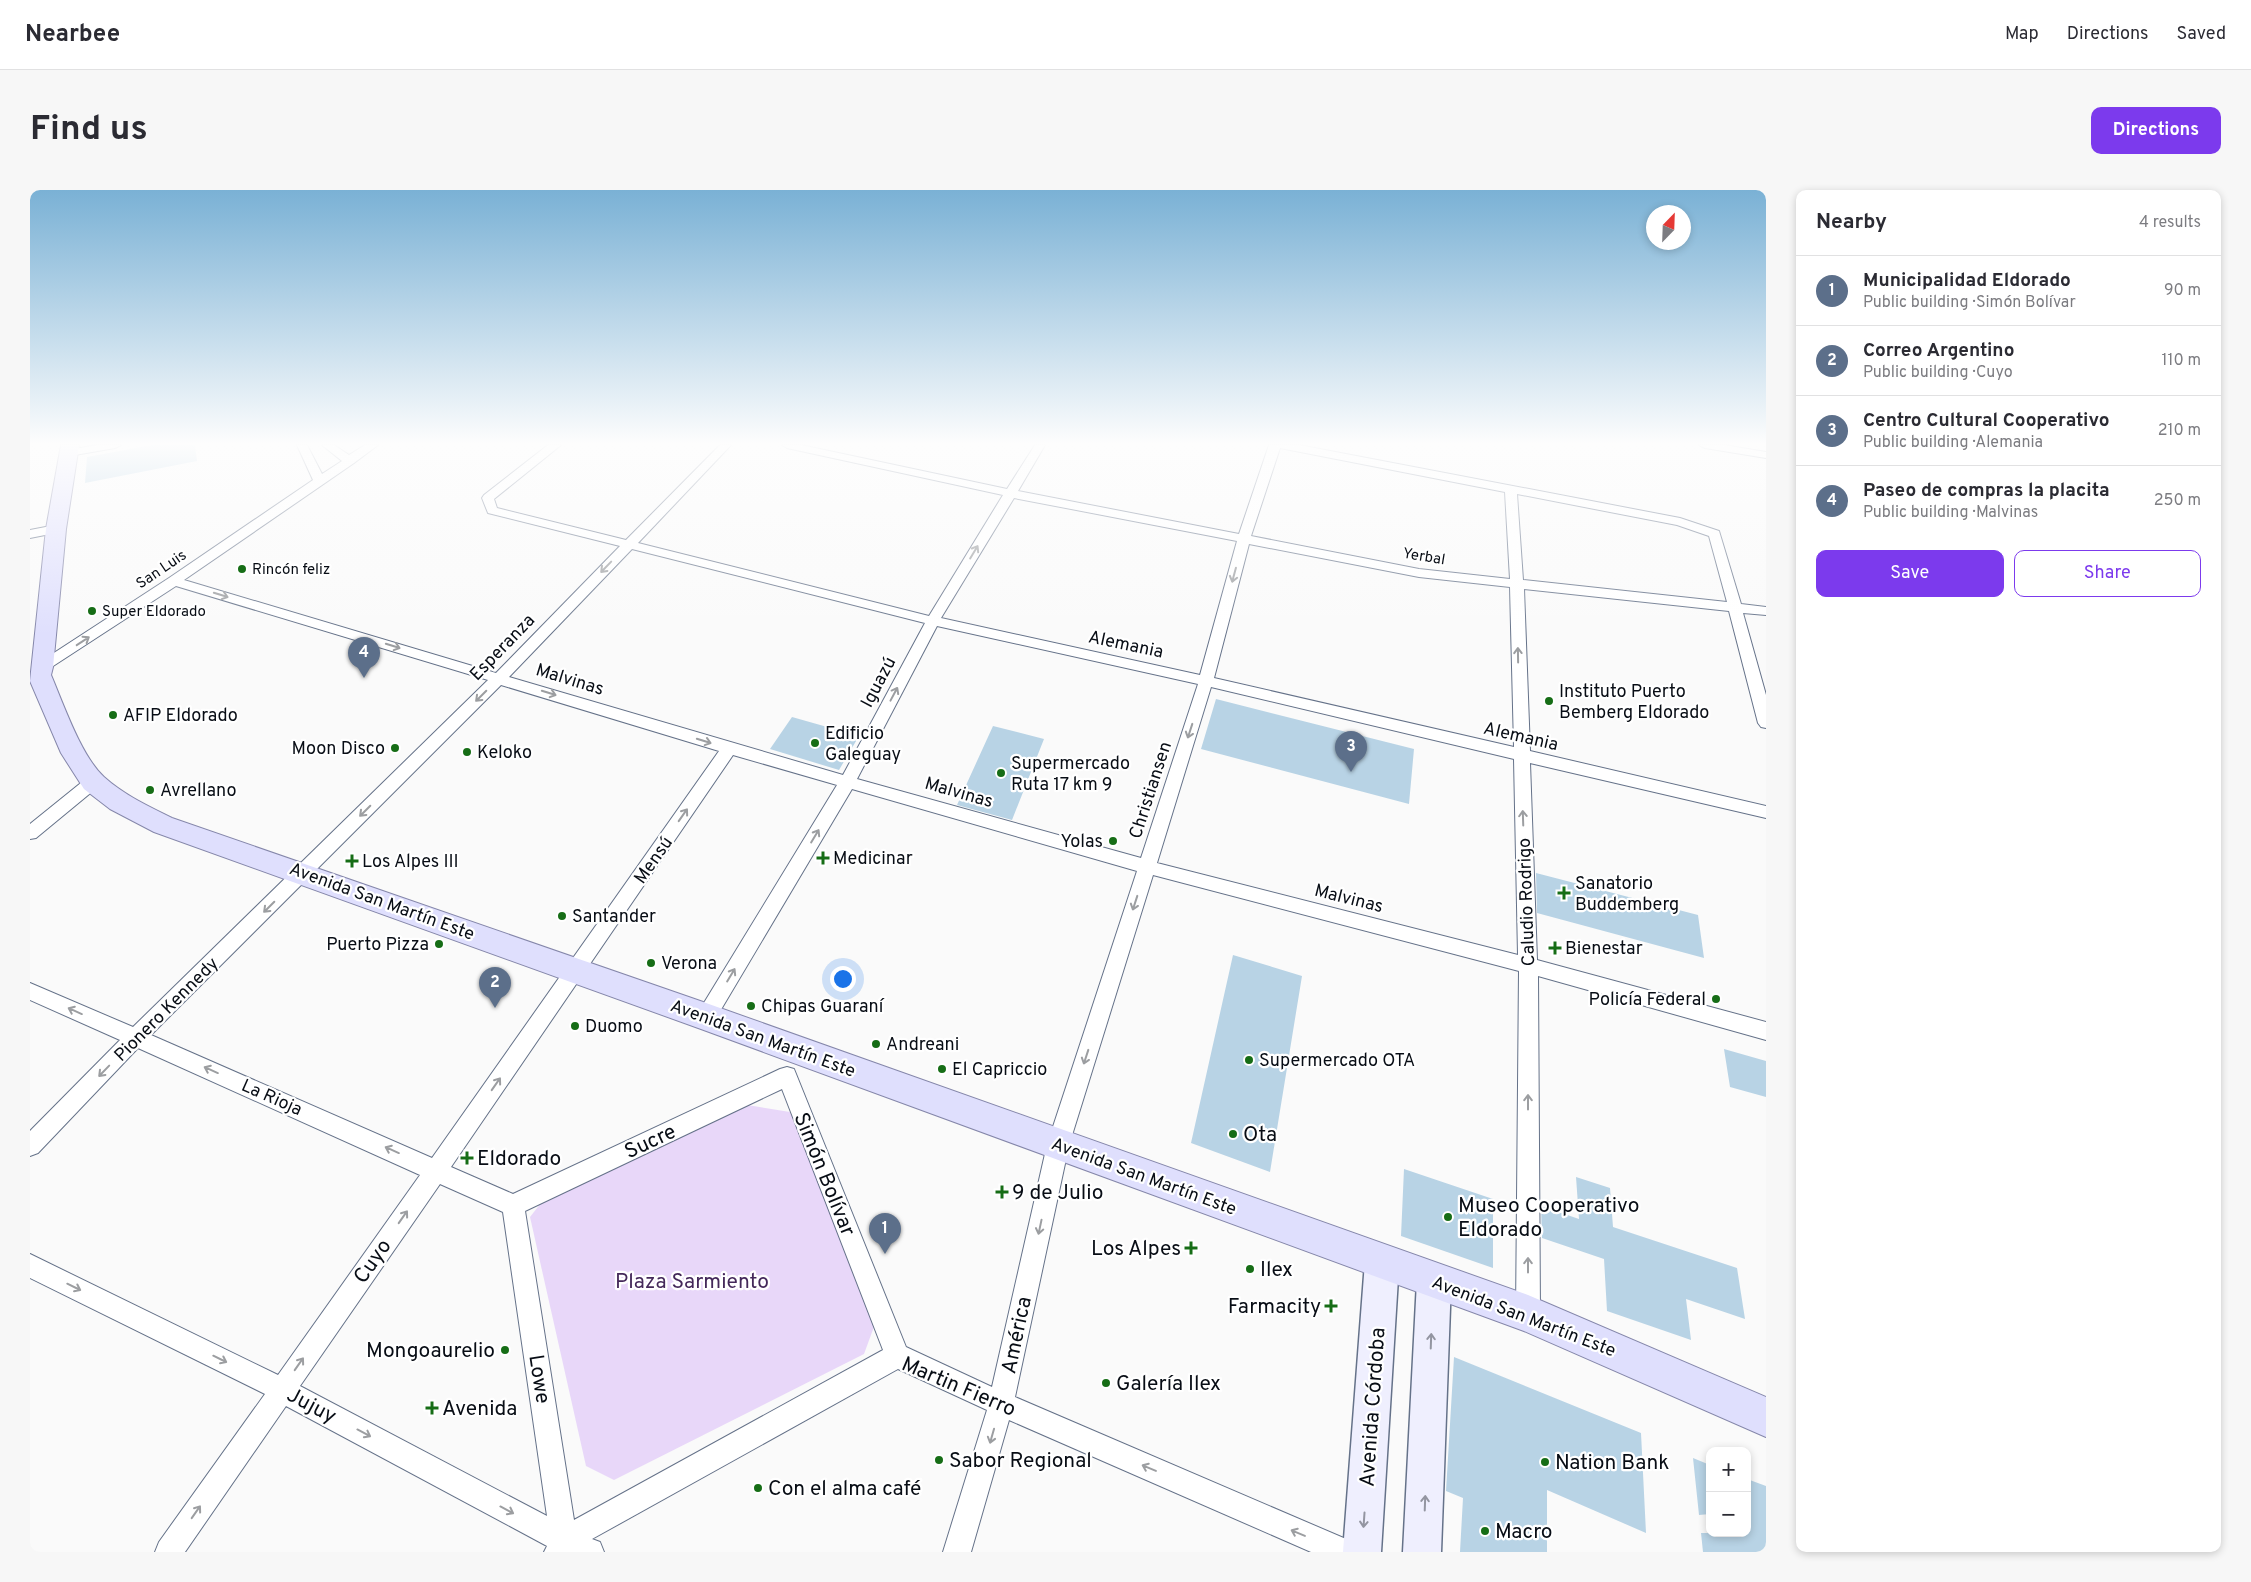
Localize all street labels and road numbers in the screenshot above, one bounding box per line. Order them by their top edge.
street label: Yerbal [1401,545,1446,570]
street label: San Luis [133,547,191,594]
street label: Esperanza [466,610,541,686]
street label: Alemania [1086,626,1165,665]
street label: Iguazú [856,653,902,712]
street label: Malvinas [533,659,606,702]
street label: Alemania [1481,718,1560,757]
street label: Christiansen [1125,739,1178,842]
street label: Malvinas [922,773,995,814]
street label: Mensú [630,833,679,889]
street label: Caludio Rodrigo [1514,837,1541,967]
street label: Avenida San Martín Este [286,858,477,947]
street label: Malvinas [1312,880,1385,919]
street label: Pionero Kennedy [110,953,224,1067]
street label: Avenida San Martín Este [667,995,858,1084]
street label: La Rioja [237,1075,305,1122]
street label: Simón Bolívar [787,1109,861,1240]
street label: Sucre [621,1119,681,1166]
street label: Avenida San Martín Este [1048,1133,1239,1222]
street label: Cuyo [348,1234,398,1289]
street label: Avenida San Martín Este [1428,1272,1619,1363]
street label: América [996,1294,1039,1376]
street label: Avenida Córdoba [1354,1326,1393,1488]
street label: Martin Fierro [897,1351,1020,1424]
street label: Lowe [521,1353,556,1406]
street label: Jujuy [282,1382,341,1431]

